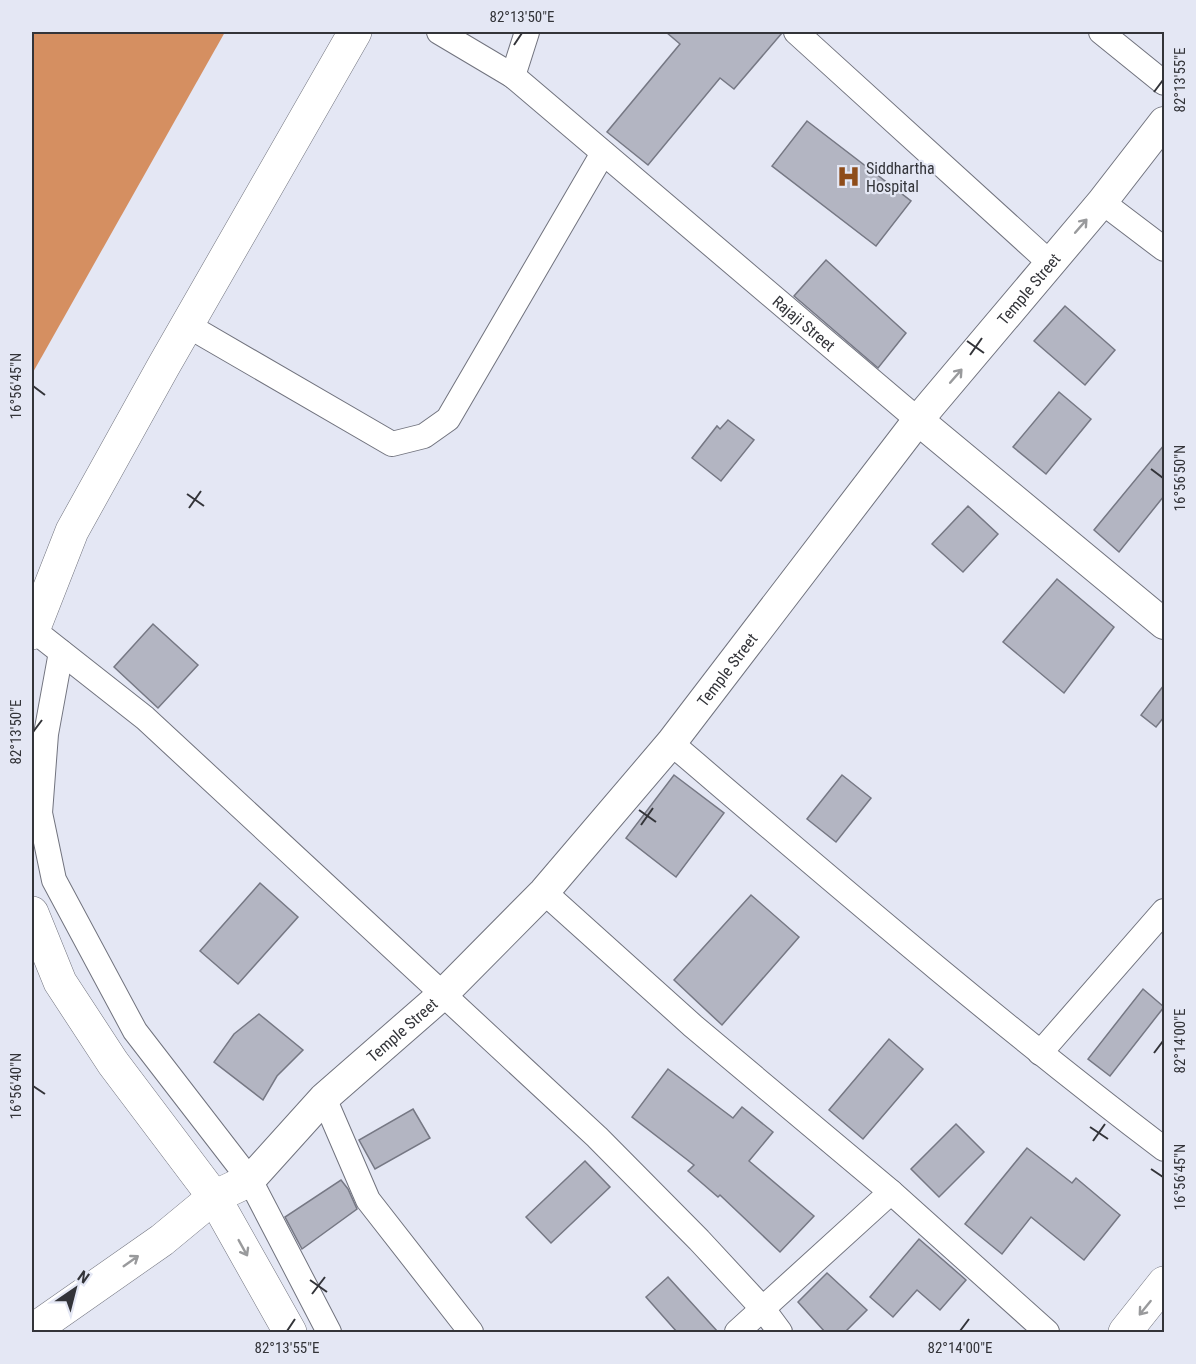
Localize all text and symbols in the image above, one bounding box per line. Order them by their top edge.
text: 82°13'50"E [490,8,554,26]
text: 82°13'55"E [1171,48,1189,112]
place label: Siddhartha Hospital [866,159,935,196]
hospital icon: Siddhartha Hospital [835,164,861,190]
one-way arrow [1074,219,1088,234]
street label: Temple Street [994,250,1065,329]
street label: Rajaji Street [769,292,839,356]
text: 16°56'45"N [7,353,25,419]
one-way arrow [949,369,963,384]
text: 16°56'50"N [1171,445,1189,511]
street label: Temple Street [693,629,762,711]
text: 82°13'50"E [7,700,25,764]
street label: Temple Street [363,994,442,1066]
text: 82°14'00"E [1171,1009,1189,1073]
text: 16°56'40"N [7,1053,25,1119]
text: 16°56'45"N [1171,1144,1189,1210]
one-way arrow [237,1239,249,1256]
one-way arrow [122,1255,138,1267]
north arrow [45,1259,105,1319]
text: N [74,1267,93,1288]
one-way arrow [1138,1300,1151,1316]
text: 82°13'55"E [255,1339,319,1357]
text: 82°14'00"E [928,1339,992,1357]

